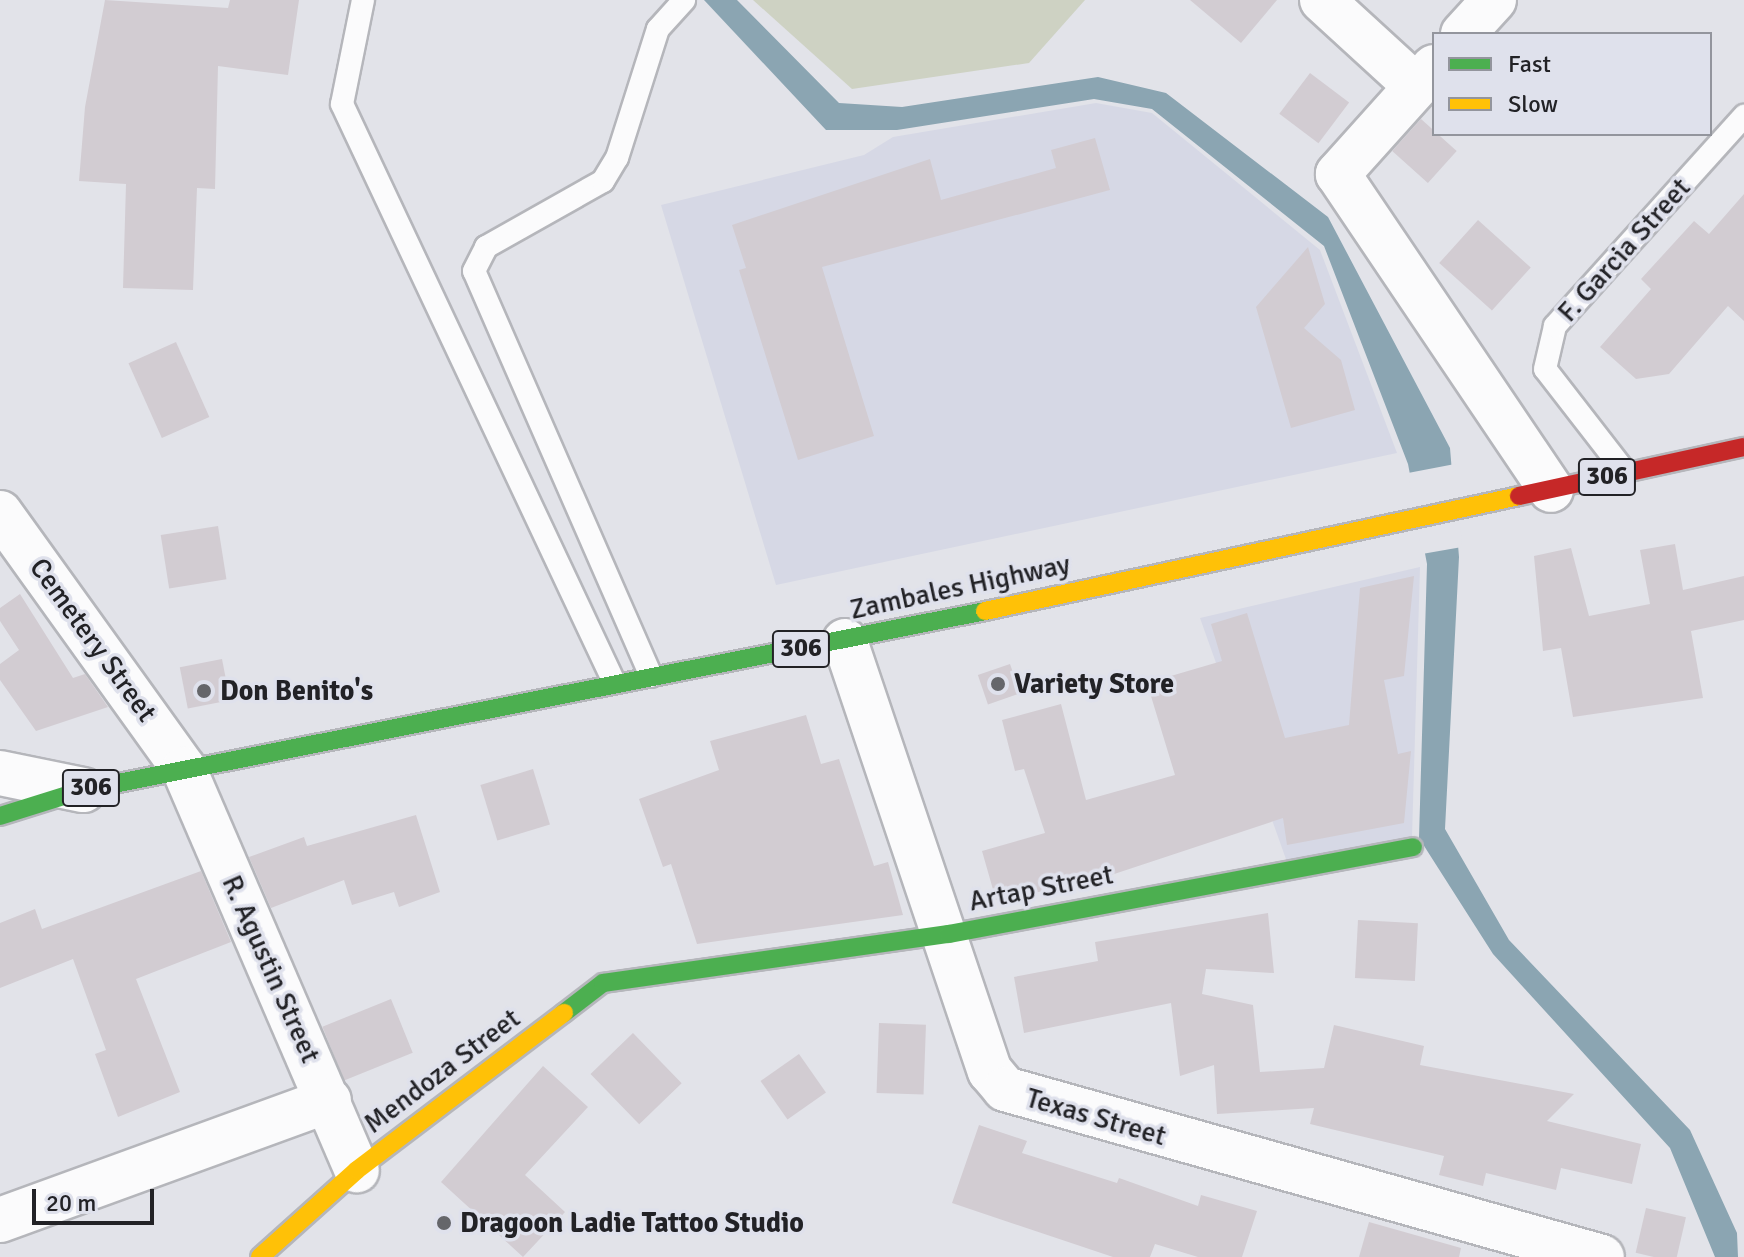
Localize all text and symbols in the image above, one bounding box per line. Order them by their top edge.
legend [1432,32,1712,136]
text: Fast [1508,49,1551,79]
text: Slow [1508,89,1558,119]
street label: F. Garcia Street [1551,171,1697,329]
road number: 306 [1577,455,1637,499]
street label: Zambales Highway [847,547,1073,627]
street label: Cemetery Street [22,552,164,728]
road number: 306 [771,627,831,671]
place label: Variety Store [1014,667,1174,701]
place label: Don Benito's [220,674,373,708]
marker: Variety Store [989,675,1007,693]
marker: Don Benito's [195,682,213,700]
road number: 306 [61,766,121,810]
street label: Artap Street [966,858,1116,918]
street label: R. Agustin Street [215,870,327,1068]
street label: Mendoza Street [357,1001,527,1141]
street label: Texas Street [1022,1081,1170,1153]
scale bar [36,1173,158,1223]
text: 20 m [46,1188,96,1218]
place label: Dragoon Ladie Tattoo Studio [460,1206,804,1240]
marker: Dragoon Ladie Tattoo Studio [435,1214,453,1232]

